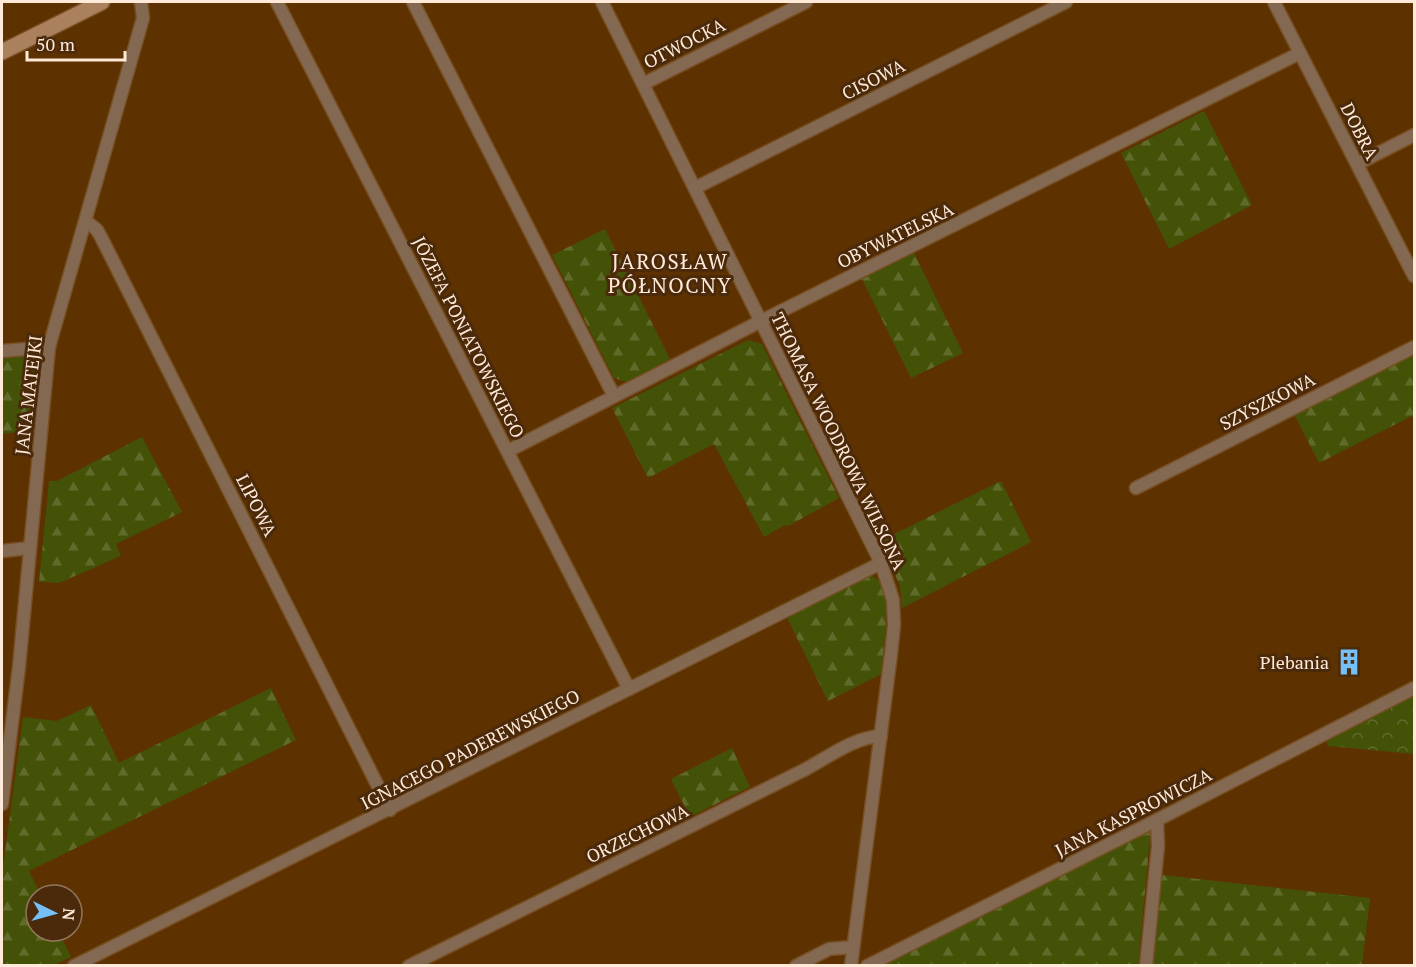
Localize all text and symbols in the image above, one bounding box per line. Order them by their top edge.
street label: OTWOCKA [639,12,730,74]
scale bar [27,24,124,62]
text: 50 m [36,32,76,56]
street label: CISOWA [837,53,909,105]
street label: DOBRA [1335,98,1385,164]
street label: OBYWATELSKA [833,196,958,274]
street label: JÓZEFA PONIATOWSKIEGO [408,232,530,442]
district label: JAROSŁAW PÓŁNOCNY [608,247,732,299]
street label: THOMASA WOODROWA WILSONA [766,308,912,574]
street label: JANA MATEJKI [9,334,47,456]
street label: SZYSZKOWA [1215,366,1319,435]
street label: LIPOWA [231,470,283,541]
building icon: Plebania [1334,647,1364,677]
place label: Plebania [1260,650,1329,674]
street label: IGNACEGO PADEREWSKIEGO [356,683,584,815]
street label: JANA KASPROWICZA [1051,762,1216,862]
street label: ORZECHOWA [582,798,693,868]
north arrow [24,883,84,943]
text: N [57,907,80,921]

